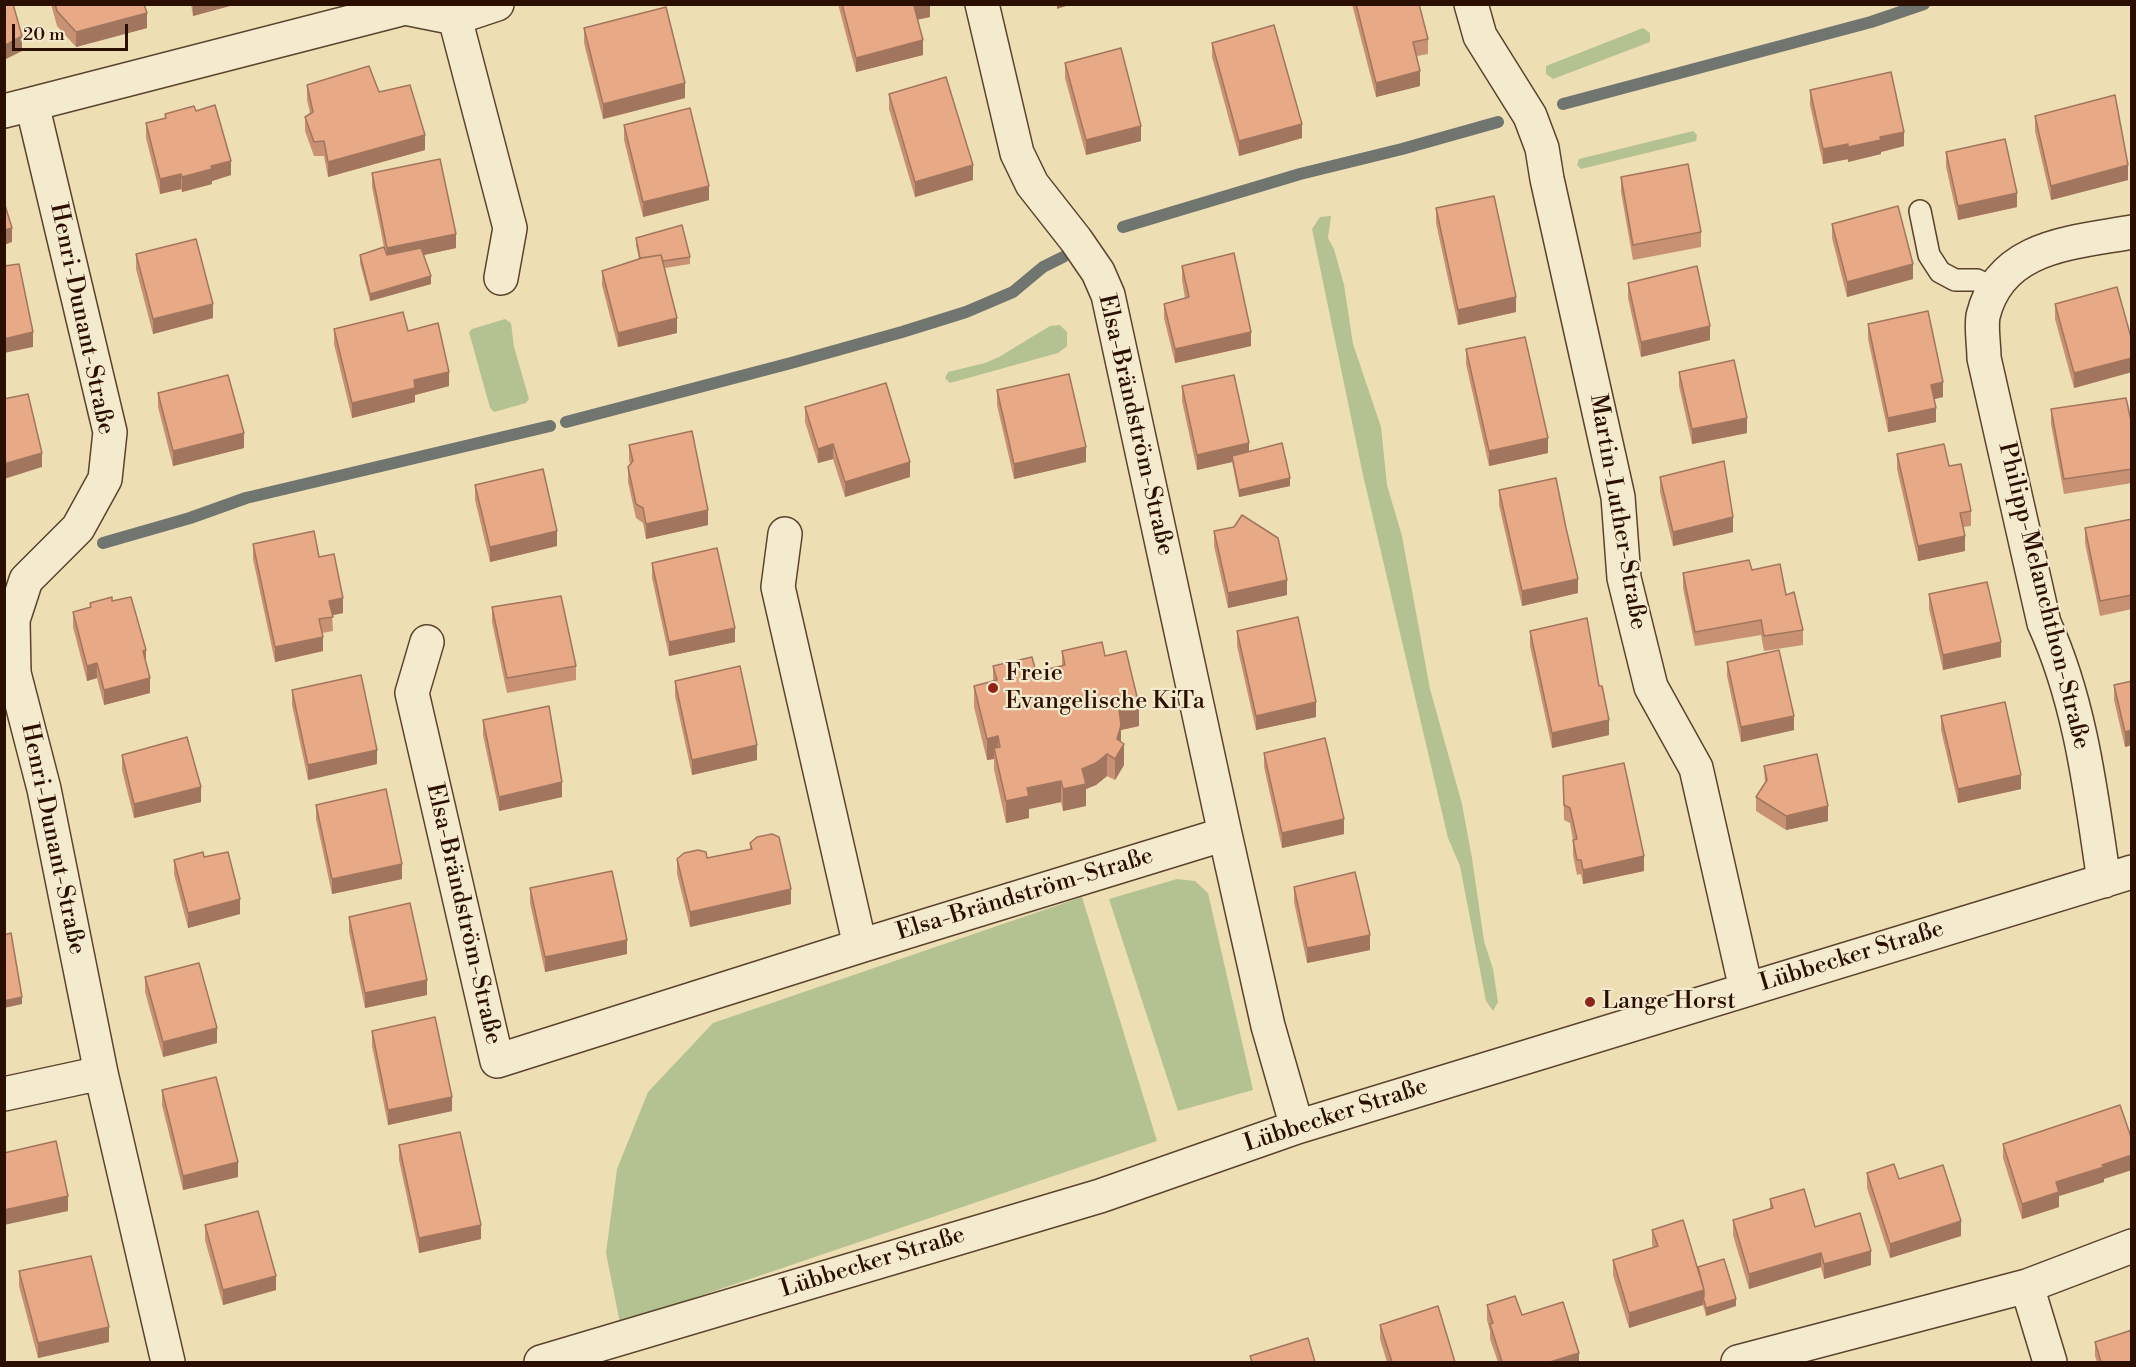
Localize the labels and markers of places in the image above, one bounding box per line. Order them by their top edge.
place label: Freie Evangelische KiTa [1005,660,1205,716]
marker: Freie Evangelische KiTa [986,681,1000,695]
place label: Lange Horst [1602,988,1736,1016]
marker: Lange Horst [1583,995,1597,1009]

